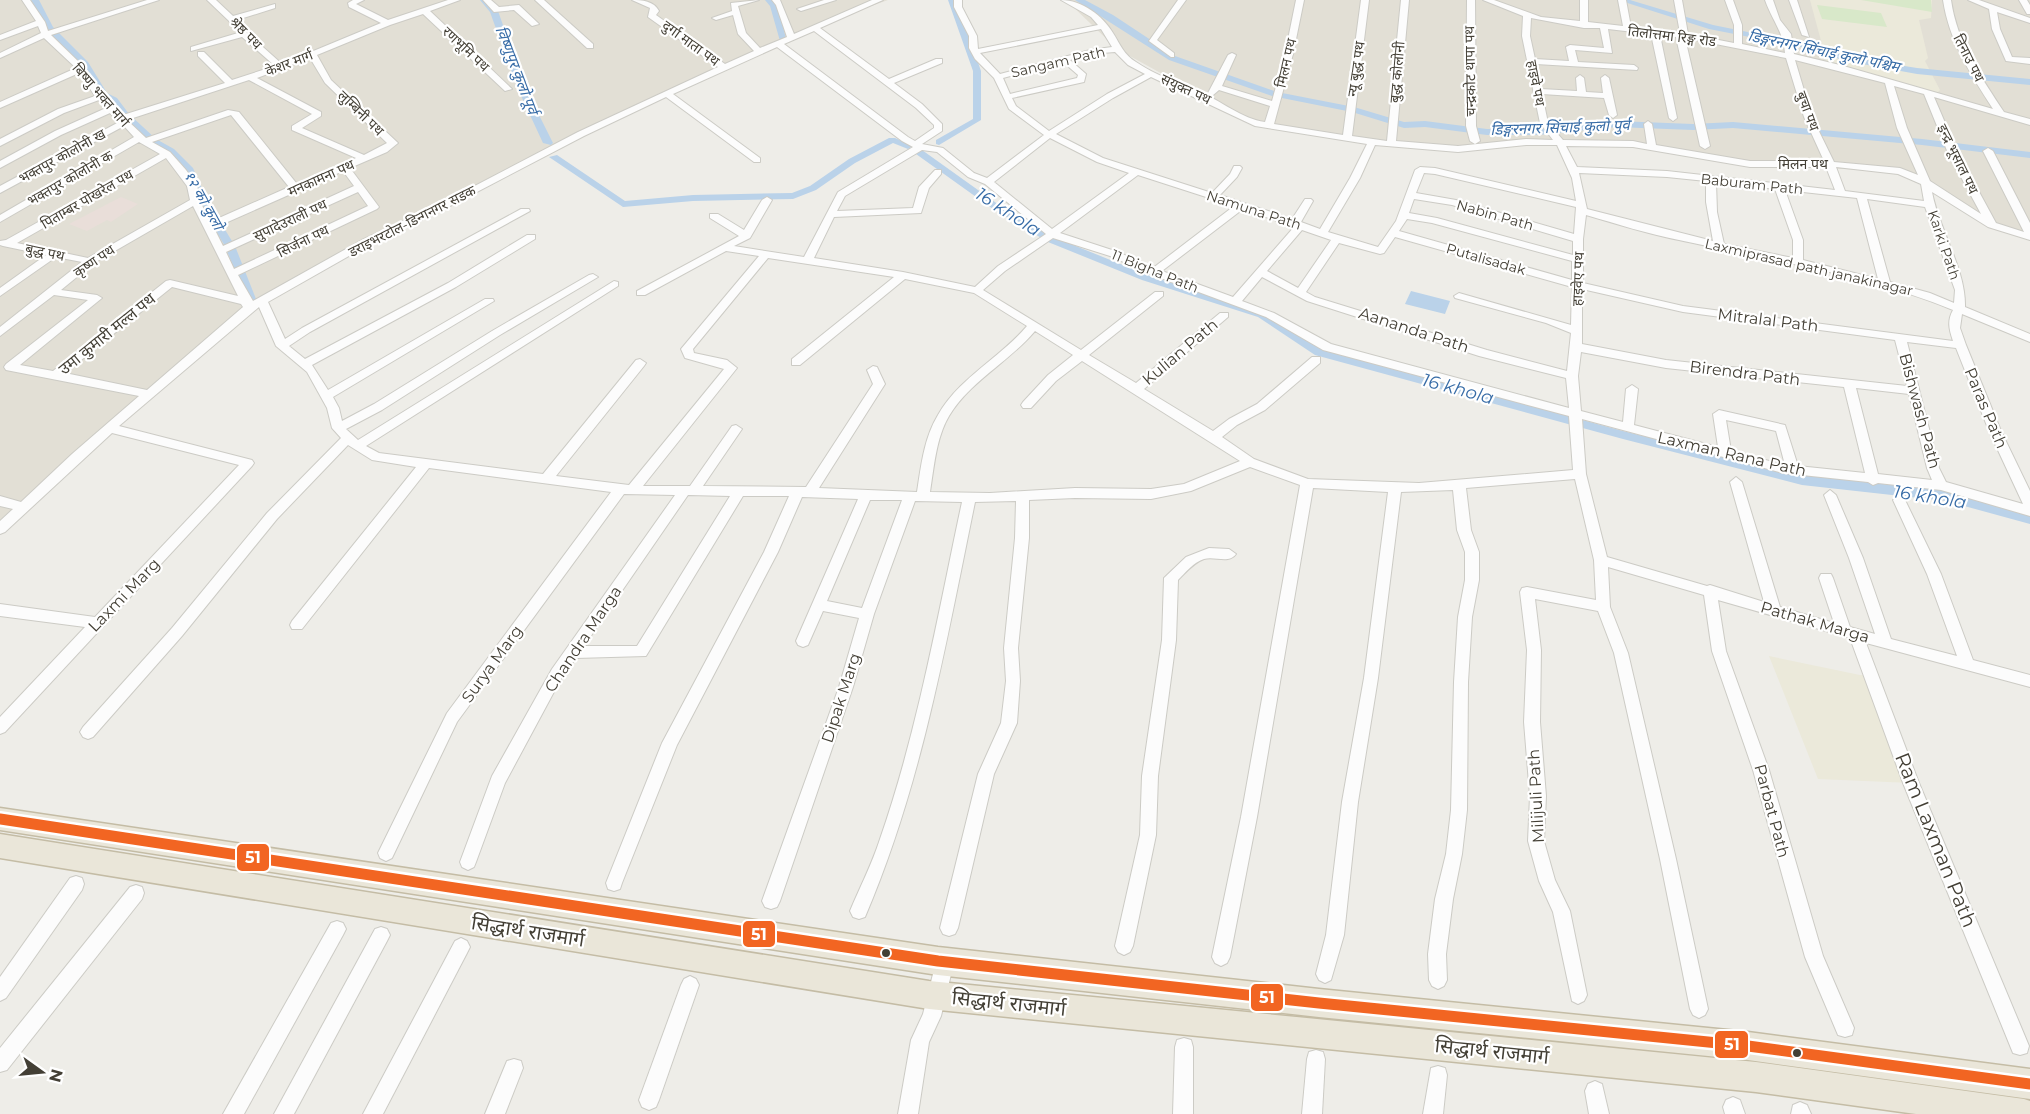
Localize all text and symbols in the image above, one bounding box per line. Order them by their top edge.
street label: श्रेष्ठ पथ [226,13,267,54]
street label: दुर्गा माता पथ [658,16,724,71]
street label: तिलोत्तमा रिङ्ग रोड [1627,22,1718,50]
street label: रणभूमि पथ [438,23,494,77]
water label: विष्णुपुर कुलो पूर्व [491,23,544,121]
street label: चन्द्रकोट थापा पथ [1460,25,1480,116]
water label: डिङ्गरनगर सिंचाई कुलो पश्चिम [1746,26,1904,78]
street label: तिनाउ पथ [1949,31,1989,86]
street label: मिलन पथ [1272,36,1301,89]
street label: न्यू बुद्ध पथ [1343,39,1370,98]
street label: बुद्ध कोलोनी [1385,40,1410,104]
street label: Sangam Path [1009,42,1107,82]
street label: केशर मार्ग [263,45,316,80]
street label: बिष्णु भक्त मार्ग [68,59,134,132]
street label: हाइवे पथ [1523,59,1549,108]
street label: संयुक्त पथ [1157,70,1215,110]
street label: लुम्बिनी पथ [333,87,389,141]
street label: बुचा पथ [1792,89,1824,135]
water label: डिङ्गरनगर सिंचाई कुलो पुर्व [1490,115,1634,140]
street label: इन्द्र भूसाल पथ [1933,121,1983,198]
street label: भक्तपुर कोलोनी ख [15,124,110,188]
street label: भक्तपुर कोलोनी क [24,146,117,211]
street label: मनकामना पथ [285,155,358,201]
street label: मिलन पथ [1778,155,1829,173]
street label: पिताम्बर पोखरेल पथ [37,165,137,233]
water label: १२ को कुलो [179,167,229,236]
street label: Baburam Path [1700,170,1804,198]
street label: डराइभरटोल-डिन्गनगर सडक [344,181,479,261]
water label: 16 khola [971,183,1045,241]
street label: Namuna Path [1204,186,1304,234]
street label: सुपादेउराली पथ [250,195,331,246]
street label: Nabin Path [1454,195,1536,235]
street label: Karki Path [1924,208,1964,282]
street label: सिर्जना पथ [274,220,333,261]
street label: Laxmiprasad path janakinagar [1703,234,1915,300]
street label: बुद्ध पथ [23,239,67,266]
street label: Putalisadak [1444,239,1528,279]
street label: कृष्ण पथ [70,240,120,282]
street label: 11 Bigha Path [1109,245,1201,297]
street label: हाइवेए पथ [1568,251,1588,306]
street label: उमा कुमारी मल्ल पथ [55,289,160,380]
street label: Aananda Path [1357,303,1471,357]
street label: Mitralal Path [1717,304,1819,336]
street label: Kulian Path [1138,315,1222,389]
street label: Bishwash Path [1895,351,1945,471]
street label: Birendra Path [1689,357,1801,389]
street label: Paras Path [1960,365,2012,451]
water label: 16 khola [1420,369,1496,409]
street label: Laxman Rana Path [1656,428,1808,480]
water label: 16 khola [1892,480,1968,514]
street label: Laxmi Marg [84,554,164,636]
street label: Chandra Marga [540,582,626,696]
street label: Pathak Marga [1758,597,1872,647]
street label: Surya Marg [458,622,526,706]
street label: Dipak Marg [818,651,864,745]
street label: Milijuli Path [1524,748,1548,844]
street label: Ram Laxman Path [1890,749,1982,931]
street label: Parbat Path [1750,762,1794,860]
line badge: 51 [236,843,270,872]
text: 51 [245,848,261,867]
street label: सिद्धार्थ राजमार्ग [470,910,587,952]
line badge: 51 [742,920,776,948]
text: 51 [751,925,767,944]
unlabelled marker [880,947,892,959]
line badge: 51 [1250,983,1284,1012]
street label: सिद्धार्थ राजमार्ग [951,985,1068,1021]
text: 51 [1259,988,1275,1007]
line badge: 51 [1714,1030,1749,1059]
street label: सिद्धार्थ राजमार्ग [1434,1033,1551,1069]
text: 51 [1724,1035,1740,1054]
north arrow [12,1042,72,1102]
unlabelled marker [1791,1047,1803,1059]
text: N [45,1067,67,1084]

